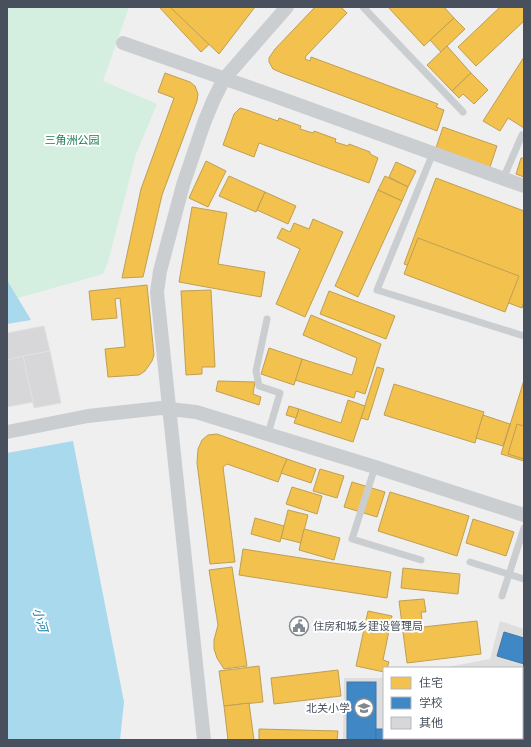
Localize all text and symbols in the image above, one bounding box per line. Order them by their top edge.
park label: 三角洲公园 [45,133,100,147]
water label: 小河 [29,606,52,636]
public building icon: 住房和城乡建设管理局 [288,615,310,637]
place label: 住房和城乡建设管理局 [313,619,423,633]
legend [383,667,523,739]
text: 住宅 [419,675,443,691]
text: 学校 [419,695,443,711]
school or university icon: 北关小学 [353,697,375,719]
place label: 北关小学 [306,701,350,715]
text: 其他 [419,715,443,731]

